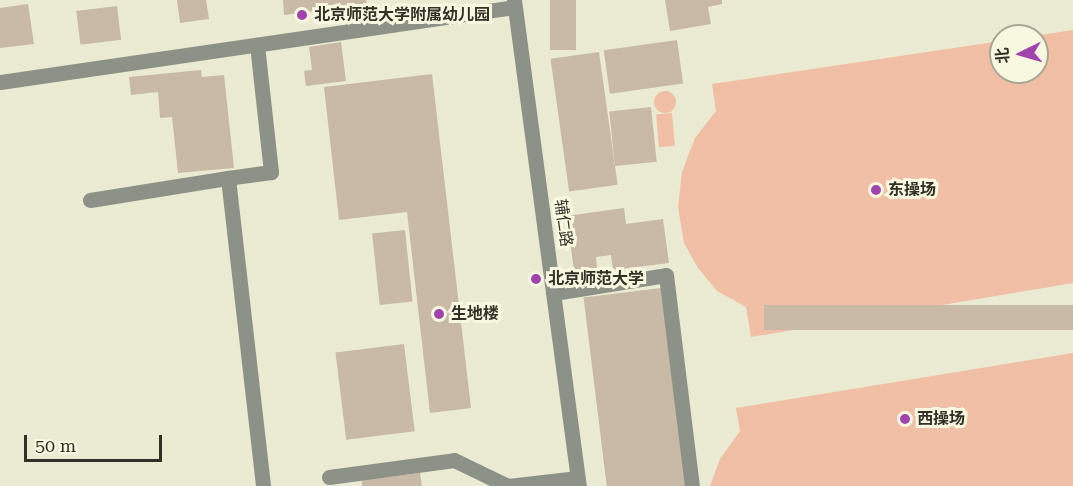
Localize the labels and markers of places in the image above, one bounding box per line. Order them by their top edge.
place label: 北京师范大学附属幼儿园 [314,5,490,25]
marker: 北京师范大学附属幼儿园 [295,8,309,22]
place label: 东操场 [888,180,936,200]
marker: 东操场 [869,183,883,197]
place label: 北京师范大学 [548,269,644,289]
marker: 北京师范大学 [529,272,543,286]
place label: 生地楼 [451,304,499,324]
marker: 生地楼 [432,307,446,321]
place label: 西操场 [917,409,965,429]
marker: 西操场 [898,412,912,426]

